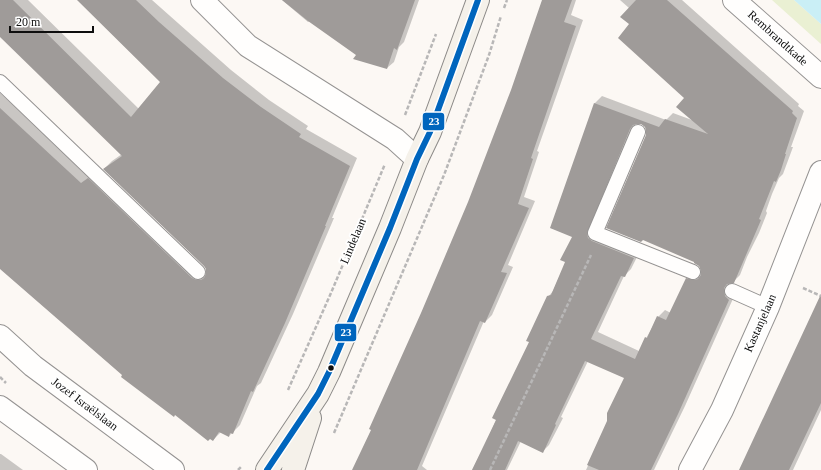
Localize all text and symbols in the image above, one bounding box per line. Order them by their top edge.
street label: Rembrandtkade [745,7,811,69]
scale bar [10,8,93,34]
text: 20 m [16,15,41,29]
line badge: 23 [422,112,445,131]
text: 23 [429,115,440,127]
street label: Lindelaan [337,216,369,266]
street label: Kastanjelaan [741,292,779,354]
line badge: 23 [334,323,357,342]
text: 23 [341,326,352,338]
unlabelled marker [326,363,336,373]
street label: Jozef Israëlslaan [49,374,121,434]

